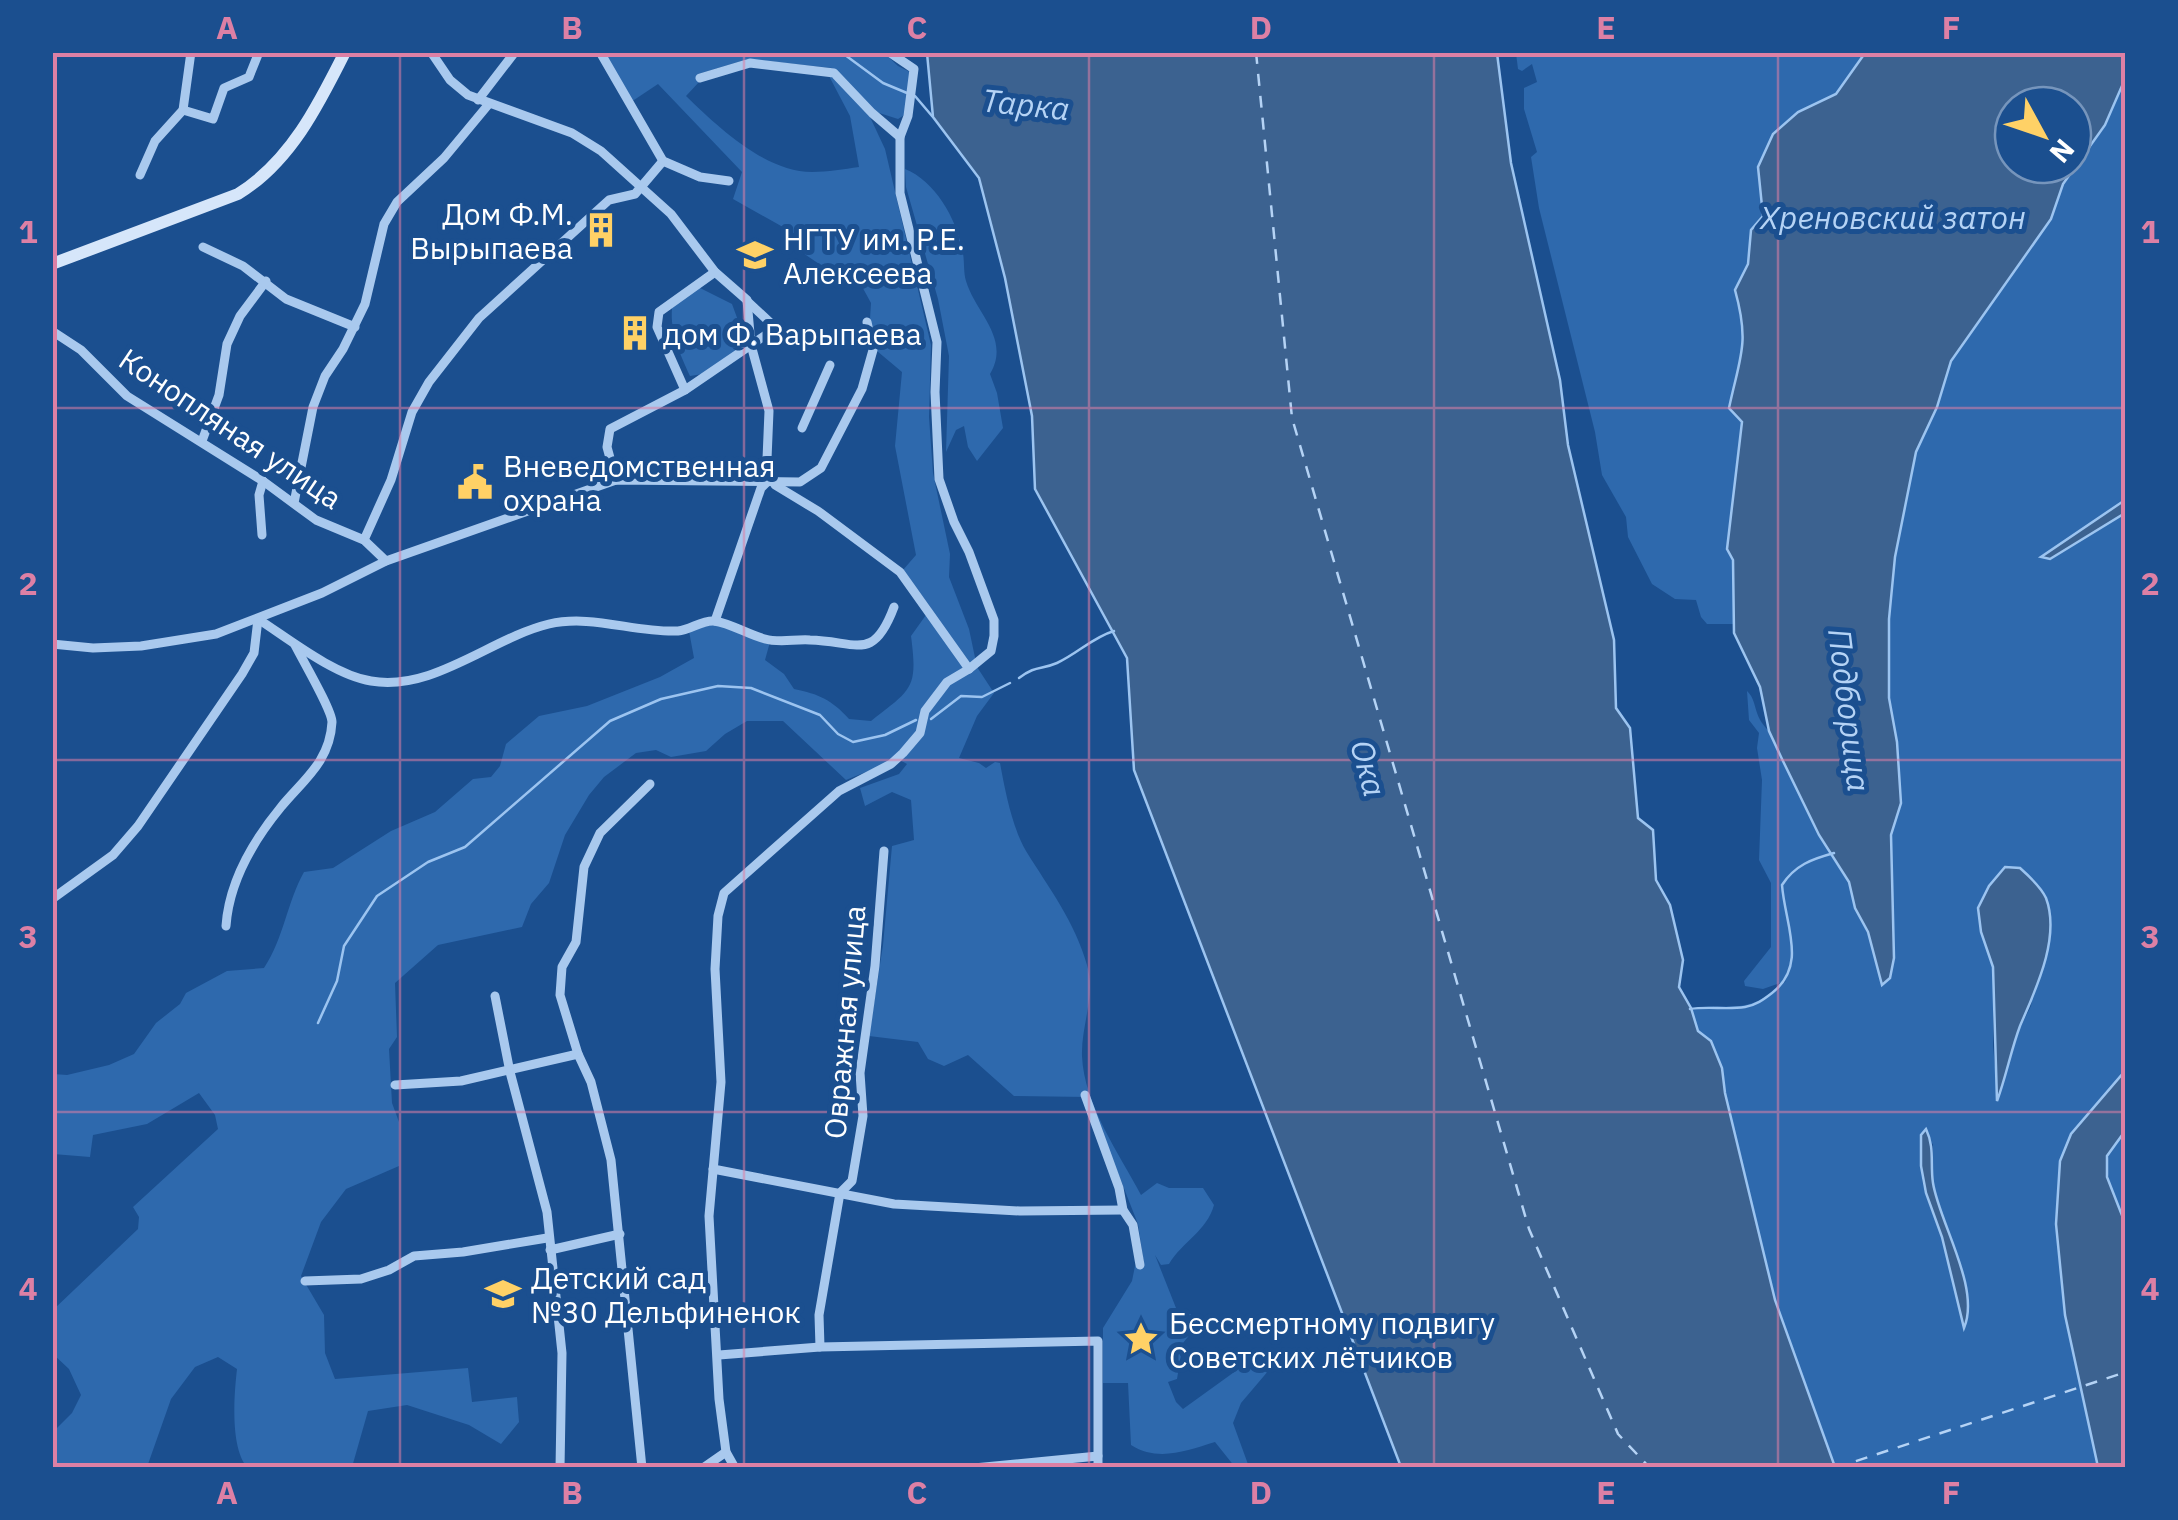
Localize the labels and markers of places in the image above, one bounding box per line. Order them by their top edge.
place label: Дом Ф.М. Вырыпаева [410,194,573,267]
building icon: Дом Ф.М. Вырыпаева [582,211,620,249]
place label: НГТУ им. Р.Е. Алексеева [783,219,965,292]
school or university icon: НГТУ им. Р.Е. Алексеева [736,236,774,274]
building icon: дом Ф. Варыпаева [616,314,654,352]
place label: дом Ф. Варыпаева [663,314,922,353]
place label: Вневедомственная охрана [503,446,775,519]
public building icon: Вневедомственная охрана [456,463,494,501]
place label: Детский сад №30 Дельфиненок [531,1258,801,1331]
school or university icon: Детский сад №30 Дельфиненок [484,1275,522,1313]
place label: Бессмертному подвигу Советских лётчиков [1169,1303,1495,1376]
place icon: Бессмертному подвигу Советских лётчиков [1122,1320,1160,1358]

